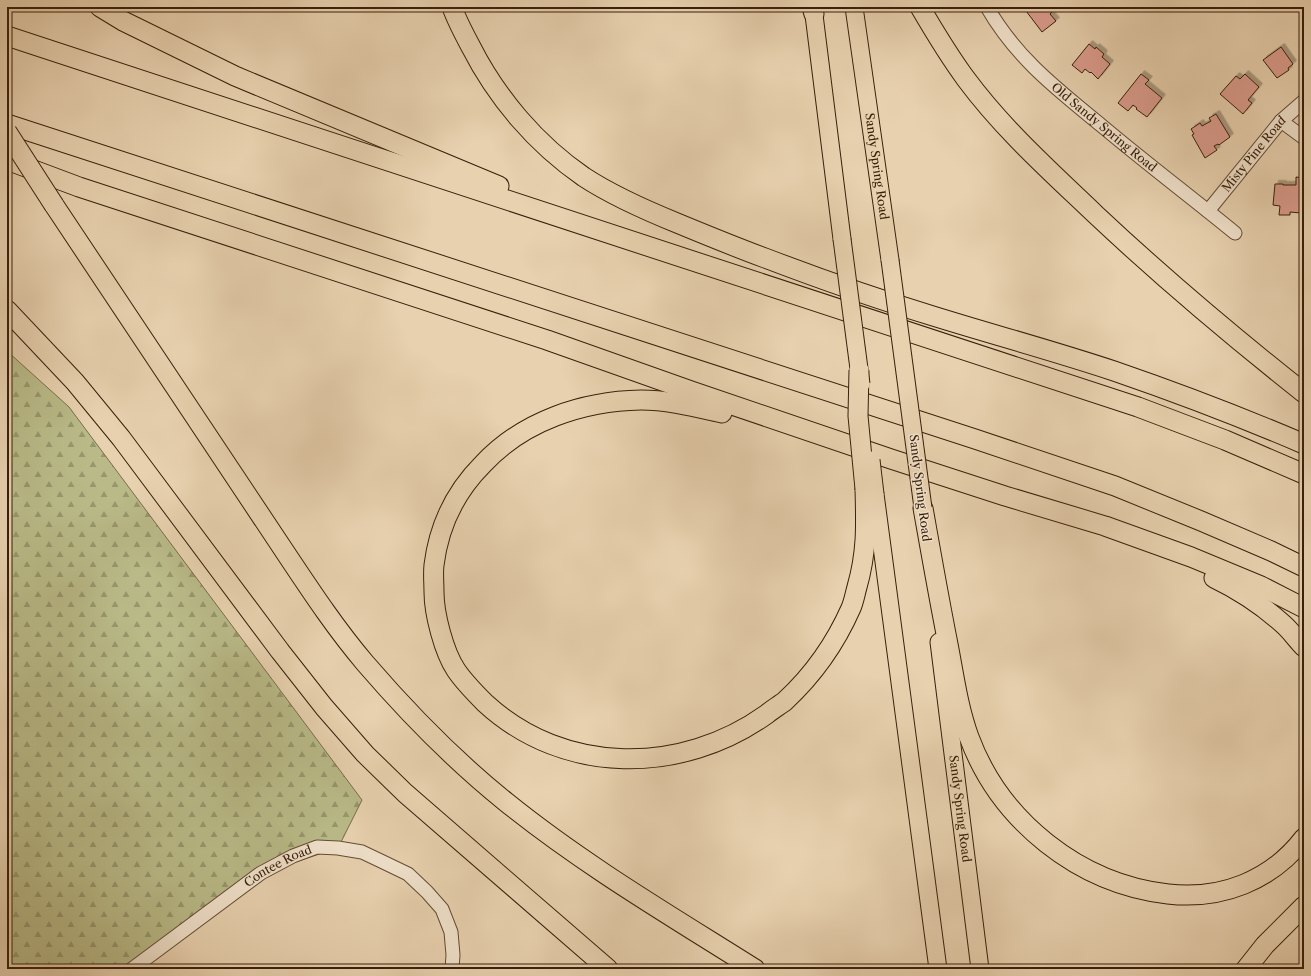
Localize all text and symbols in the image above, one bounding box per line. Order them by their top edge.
street label: Old Sandy Spring Road [1049,79,1161,175]
street label: Sandy Spring Road [862,112,892,221]
street label: Misty Pine Road [1218,112,1289,195]
street label: Sandy Spring Road [906,434,935,543]
street label: Sandy Spring Road [946,754,975,864]
street label: Contee Road [241,841,314,890]

